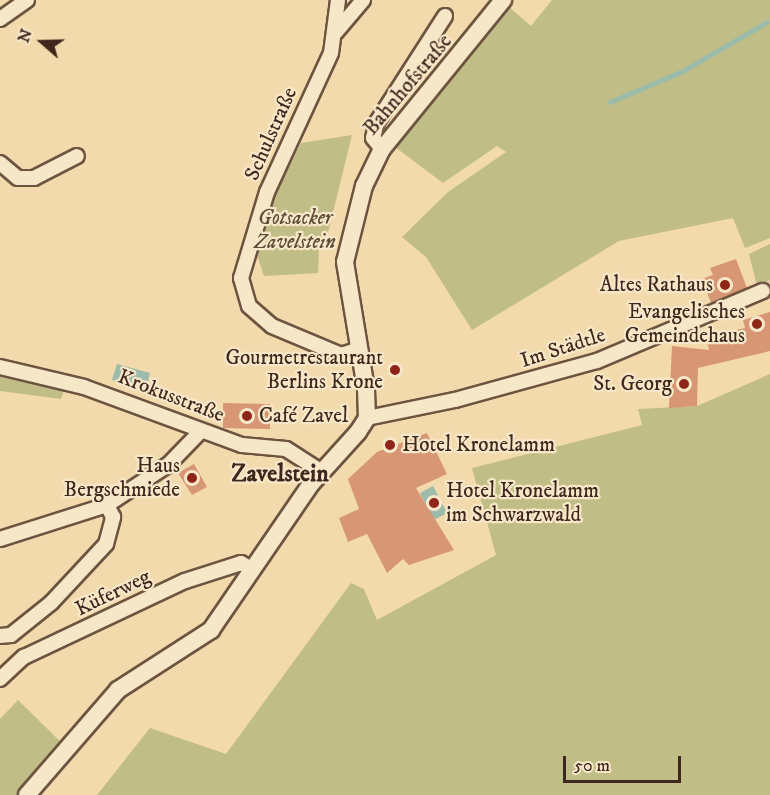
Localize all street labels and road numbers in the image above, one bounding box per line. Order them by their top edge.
street label: Bahnhofstraße [359,29,457,141]
street label: Schulstraße [239,84,303,184]
street label: Im Städtle [517,322,609,374]
street label: Krokusstraße [114,364,228,428]
street label: Küferweg [71,564,155,622]

